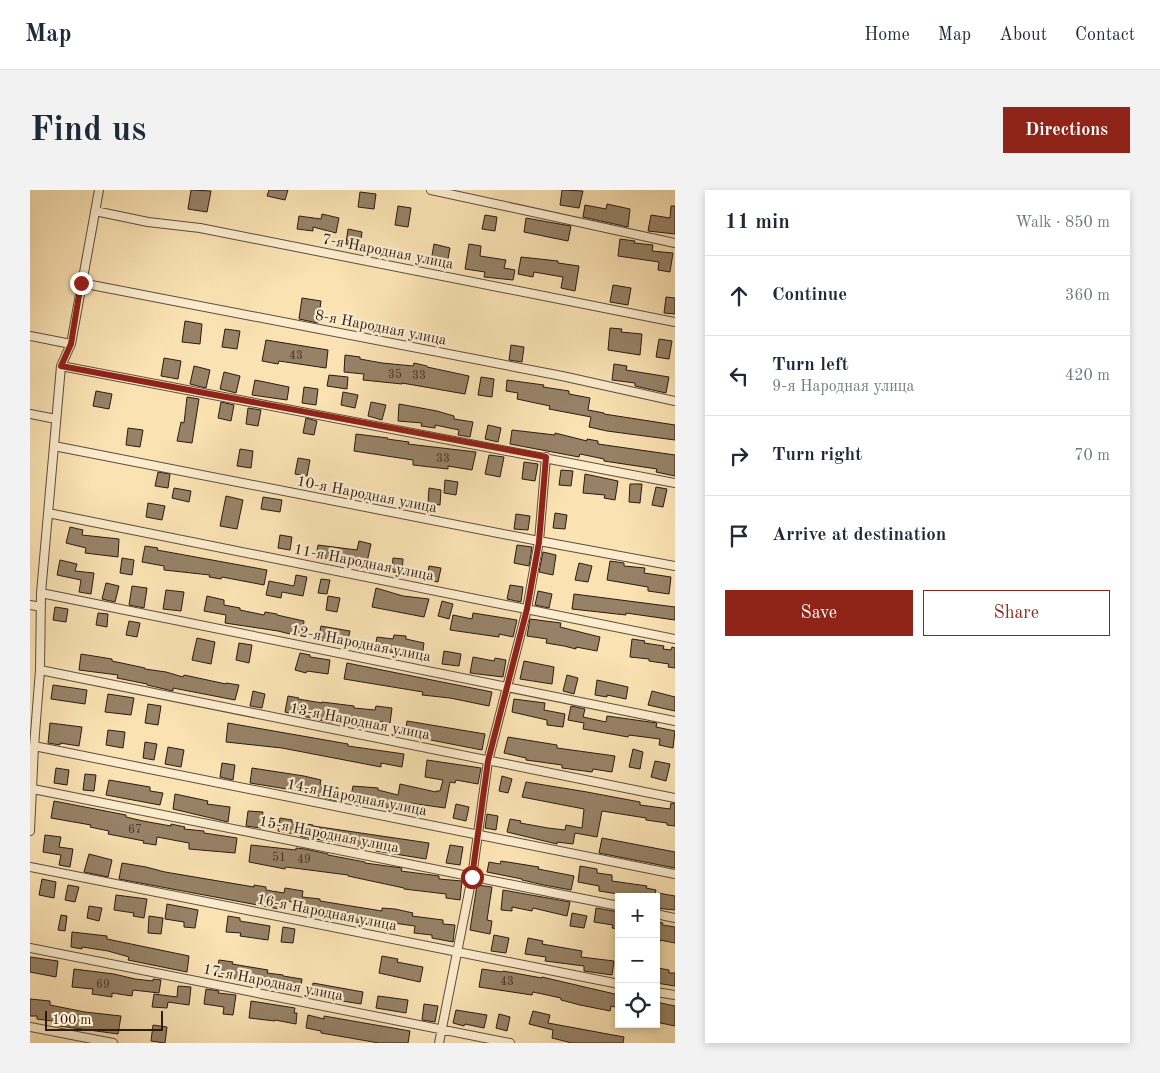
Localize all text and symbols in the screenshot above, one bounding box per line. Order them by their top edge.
text: Map [25,23,72,47]
text: Home [864,26,910,44]
text: Map [938,26,971,44]
text: About [999,26,1047,44]
text: Contact [1075,26,1135,44]
button: Directions [1003,107,1130,153]
text: Find us [30,113,146,148]
text: 11 min [725,212,790,233]
text: Walk · 850 m [1015,215,1110,231]
street label: 7-я Народная улица [321,232,455,273]
route end [70,272,93,295]
icon: ahead [725,282,753,310]
text: Continue [772,286,847,305]
text: 360 m [1065,288,1110,304]
street label: 8-я Народная улица [314,308,448,349]
house number: 43 [289,350,303,362]
text: Turn left [772,356,849,375]
icon: left [725,362,753,390]
house number: 35 [388,368,402,381]
text: 420 m [1065,368,1110,384]
house number: 33 [412,370,426,382]
text: 9-я Народная улица [772,379,915,395]
icon: right [725,442,753,470]
text: Turn right [772,446,862,465]
text: 70 m [1074,448,1110,464]
house number: 33 [436,453,450,465]
street label: 10-я Народная улица [295,475,439,517]
icon: arrive [725,522,753,550]
text: Arrive at destination [772,526,946,545]
street label: 11-я Народная улица [292,543,436,585]
button: Save [725,590,913,636]
button: Share [923,590,1110,636]
street label: 12-я Народная улица [289,624,433,666]
street label: 13-я Народная улица [288,702,432,744]
street label: 14-я Народная улица [285,778,429,820]
street label: 15-я Народная улица [257,815,401,857]
house number: 67 [128,824,142,836]
house number: 51 [272,851,286,864]
house number: 49 [297,854,311,866]
route start [461,866,484,889]
street label: 16-я Народная улица [255,893,399,935]
map controls [615,893,660,1028]
button: + [615,893,660,938]
button: − [615,938,660,983]
street label: 17-я Народная улица [201,963,345,1005]
house number: 43 [500,976,514,988]
house number: 69 [96,979,110,991]
button: locate [615,983,660,1028]
scale bar [45,1008,162,1031]
text: 100 m [52,1013,91,1027]

